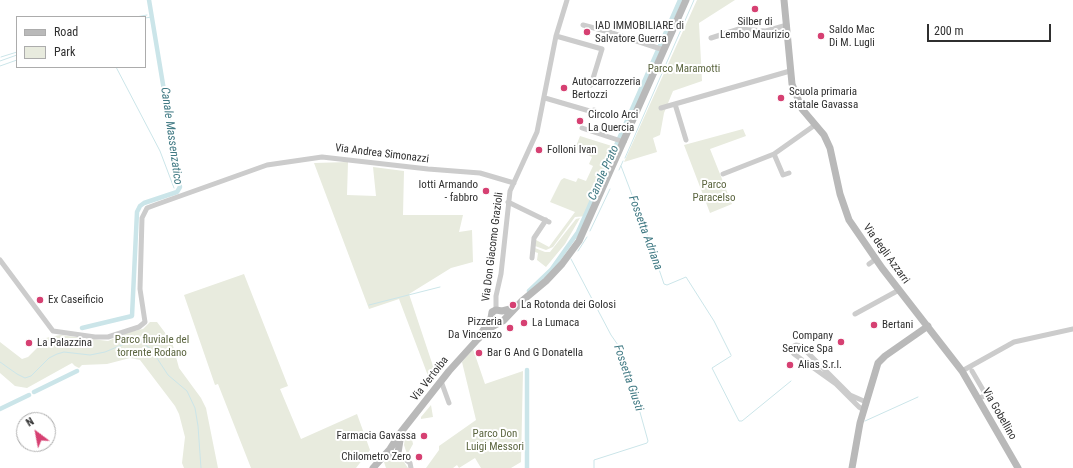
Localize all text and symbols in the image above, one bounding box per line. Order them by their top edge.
marker: Silber di Lembo Maurizio [750,4,760,14]
place label: Silber di Lembo Maurizio [720,15,790,41]
legend [16,16,146,68]
scale bar [929,16,1053,42]
place label: IAD IMMOBILIARE di Salvatore Guerra [595,19,684,45]
place label: Saldo Mac Di M. Lugli [829,23,875,49]
text: 200 m [934,24,964,38]
text: Road [54,25,78,39]
marker: IAD IMMOBILIARE di Salvatore Guerra [582,27,592,37]
marker: Saldo Mac Di M. Lugli [816,31,826,41]
text: Park [54,45,75,59]
park label: Parco Maramotti [648,62,720,76]
place label: Autocarrozzeria Bertozzi [572,75,641,101]
marker: Autocarrozzeria Bertozzi [559,83,569,93]
place label: Scuola primaria statale Gavassa [789,85,858,111]
water label: Canale Massenzatico [157,86,185,186]
marker: Scuola primaria statale Gavassa [776,93,786,103]
place label: Circolo Arci La Quercia [588,108,638,134]
marker: Circolo Arci La Quercia [575,116,585,126]
street label: Via Andrea Simonazzi [334,142,430,166]
place label: Folloni Ivan [547,143,597,157]
water label: Canale Prato [585,143,623,203]
marker: Folloni Ivan [534,145,544,155]
place label: Iotti Armando - fabbro [419,178,478,204]
park label: Parco Paracelso [692,178,736,204]
marker: Iotti Armando - fabbro [481,186,491,196]
street label: Via Don Giacomo Grazioli [480,192,506,302]
water label: Fossetta Adriana [625,194,665,272]
street label: Via degli Azzarri [860,222,912,286]
place label: Ex Caseificio [48,293,104,307]
marker: Ex Caseificio [35,295,45,305]
place label: La Rotonda dei Golosi [521,298,616,312]
marker: La Rotonda dei Golosi [508,300,518,310]
place label: Pizzeria Da Vincenzo [448,315,502,341]
place label: La Lumaca [532,316,579,330]
marker: La Lumaca [519,318,529,328]
place label: Bertani [882,318,913,332]
marker: Bertani [869,320,879,330]
marker: Pizzeria Da Vincenzo [505,323,515,333]
place label: Company Service Spa [782,329,833,355]
park label: Parco fluviale del torrente Rodano [115,333,189,359]
place label: La Palazzina [37,336,92,350]
marker: Company Service Spa [836,337,846,347]
marker: La Palazzina [24,338,34,348]
water label: Fossetta Giusti [610,343,646,413]
place label: Bar G And G Donatella [487,346,583,360]
marker: Bar G And G Donatella [474,348,484,358]
street label: Via Vertoiba [408,354,452,404]
place label: Alias S.r.l. [798,358,842,372]
marker: Alias S.r.l. [785,360,795,370]
street label: Via Gobellino [979,386,1019,442]
north arrow [16,412,56,452]
text: N [24,415,36,430]
park label: Parco Don Luigi Messori [466,427,524,453]
place label: Farmacia Gavassa [336,429,416,443]
marker: Farmacia Gavassa [419,431,429,441]
place label: Chilometro Zero [341,450,411,464]
marker: Chilometro Zero [414,452,424,462]

